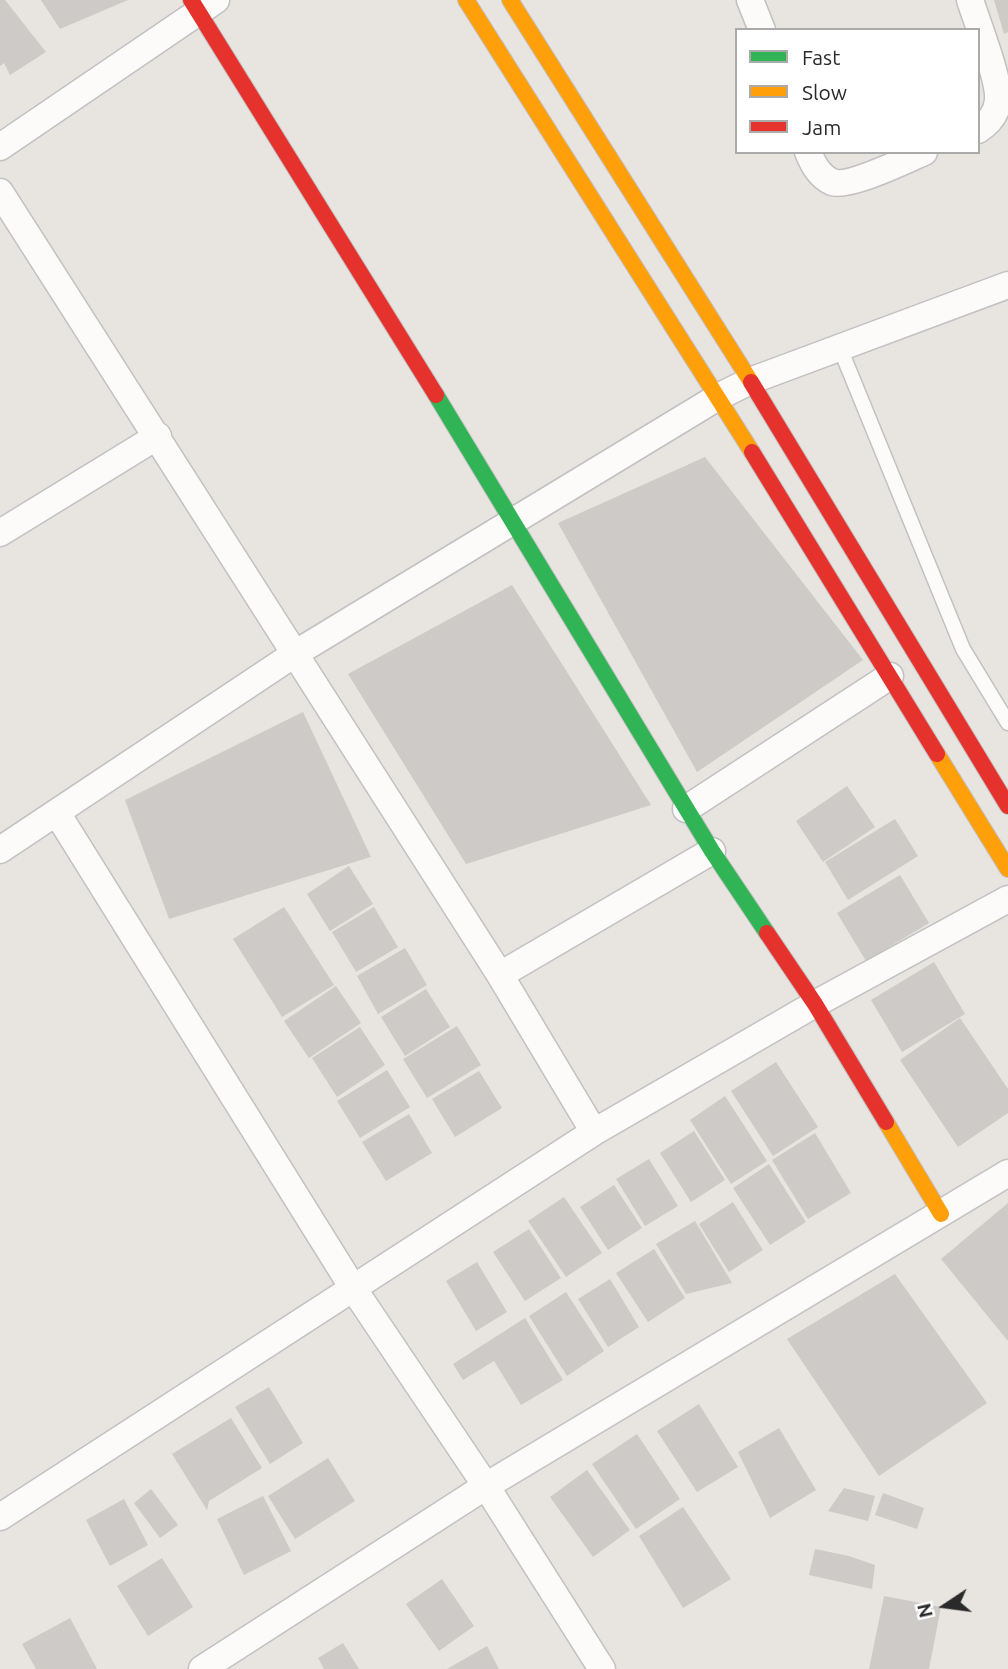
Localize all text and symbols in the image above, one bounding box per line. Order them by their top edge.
legend [735,28,980,154]
text: Fast [802,45,840,69]
text: Slow [802,80,847,104]
text: Jam [802,115,841,139]
north arrow [910,1571,980,1641]
text: N [912,1601,937,1620]

